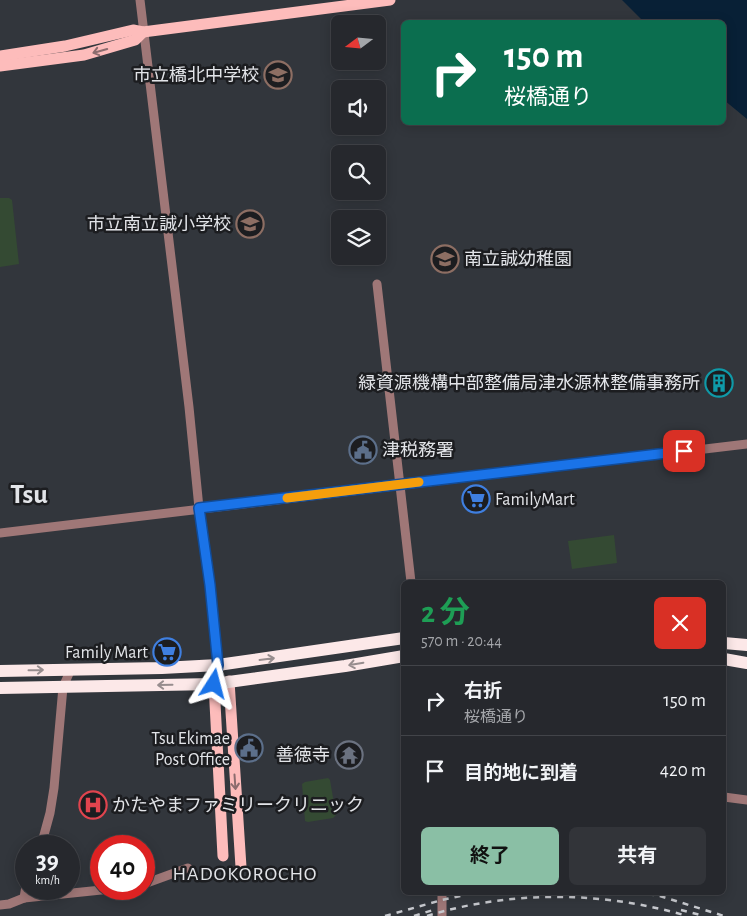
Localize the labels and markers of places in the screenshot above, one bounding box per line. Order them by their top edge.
school or university icon: 市立橋北中学校 [263,60,293,90]
place label: 市立橋北中学校 [133,65,259,85]
school or university icon: 市立南立誠小学校 [235,209,265,239]
place label: 市立南立誠小学校 [87,214,231,234]
school or university icon: 南立誠幼稚園 [430,244,460,274]
place label: 南立誠幼稚園 [464,249,572,269]
building icon: 緑資源機構中部整備局津水源林整備事務所 [704,368,734,398]
place label: 緑資源機構中部整備局津水源林整備事務所 [358,373,700,393]
pin [663,430,705,472]
public building icon: 津税務署 [348,435,378,465]
place label: 津税務署 [382,440,454,460]
supermarket icon: FamilyMart [461,484,491,514]
place label: FamilyMart [495,491,575,509]
supermarket icon: Family Mart [152,637,182,667]
place label: Family Mart [65,644,148,662]
place label: Tsu Ekimae Post Office [151,730,230,769]
public building icon: Tsu Ekimae Post Office [234,733,264,763]
temple icon: 善徳寺 [334,740,364,770]
place label: 善徳寺 [276,745,330,765]
hospital icon: かたやまファミリークリニック [78,790,108,820]
place label: かたやまファミリークリニック [112,796,364,815]

